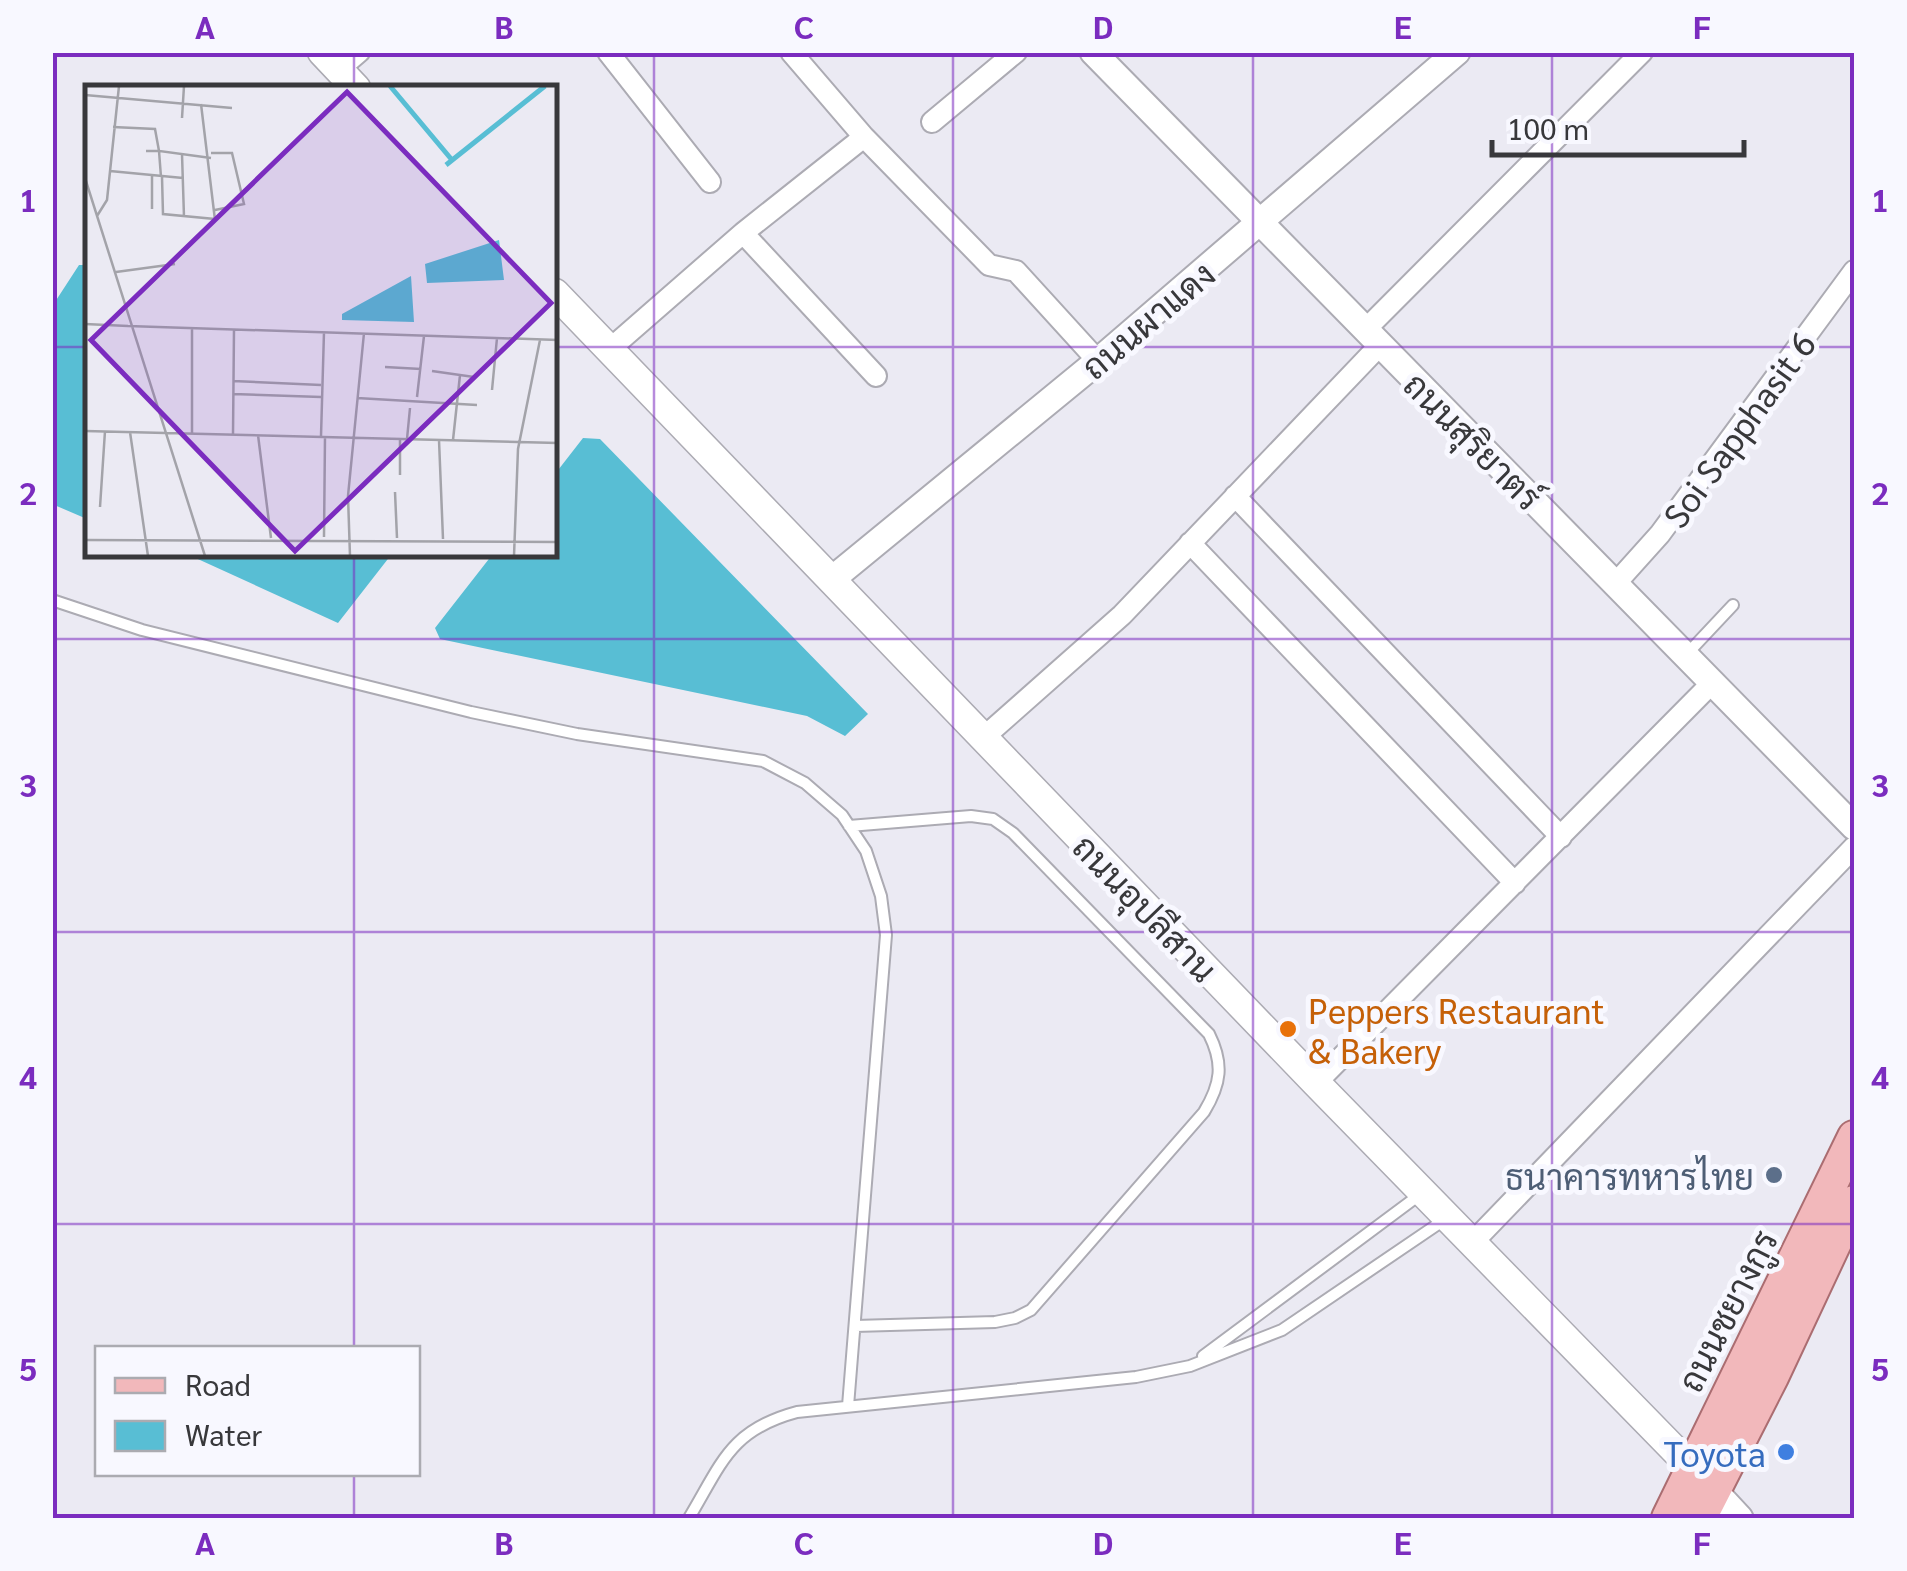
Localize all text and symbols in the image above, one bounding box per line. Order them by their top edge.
text: A [195,5,216,46]
text: B [494,5,514,46]
text: C [794,5,814,46]
text: D [1093,5,1113,46]
text: E [1394,5,1412,46]
text: F [1693,5,1711,46]
inset map [85,85,558,558]
scale bar [1492,95,1744,157]
text: 100 m [1507,108,1589,147]
text: 1 [19,178,37,219]
text: 1 [1871,178,1889,219]
street label: ถนนผาแดง [1071,250,1223,388]
street label: Soi Sapphasit 6 [1652,322,1824,536]
street label: ถนนสุริยาตร์ [1393,361,1553,521]
text: 2 [19,471,37,512]
text: 2 [1871,471,1889,512]
text: 3 [19,763,37,804]
text: 3 [1871,763,1889,804]
street label: ถนนอุปลีสาน [1062,824,1228,993]
place label: Peppers Restaurant & Bakery [1308,987,1605,1072]
marker: Peppers Restaurant & Bakery [1277,1018,1299,1040]
text: 4 [19,1055,37,1096]
text: 4 [1871,1055,1889,1096]
place label: ธนาคารทหารไทย [1505,1153,1754,1198]
marker: ธนาคารทหารไทย [1763,1164,1785,1186]
street label: ถนนชยางกูร [1666,1221,1790,1400]
legend [95,1346,420,1476]
text: 5 [19,1347,37,1388]
text: 5 [1871,1347,1889,1388]
text: Road [185,1364,251,1403]
text: Water [185,1414,263,1453]
place label: Toyota [1664,1430,1766,1475]
marker: Toyota [1775,1441,1797,1463]
text: A [195,1521,216,1562]
text: B [494,1521,514,1562]
text: C [794,1521,814,1562]
text: D [1093,1521,1113,1562]
text: E [1394,1521,1412,1562]
text: F [1693,1521,1711,1562]

